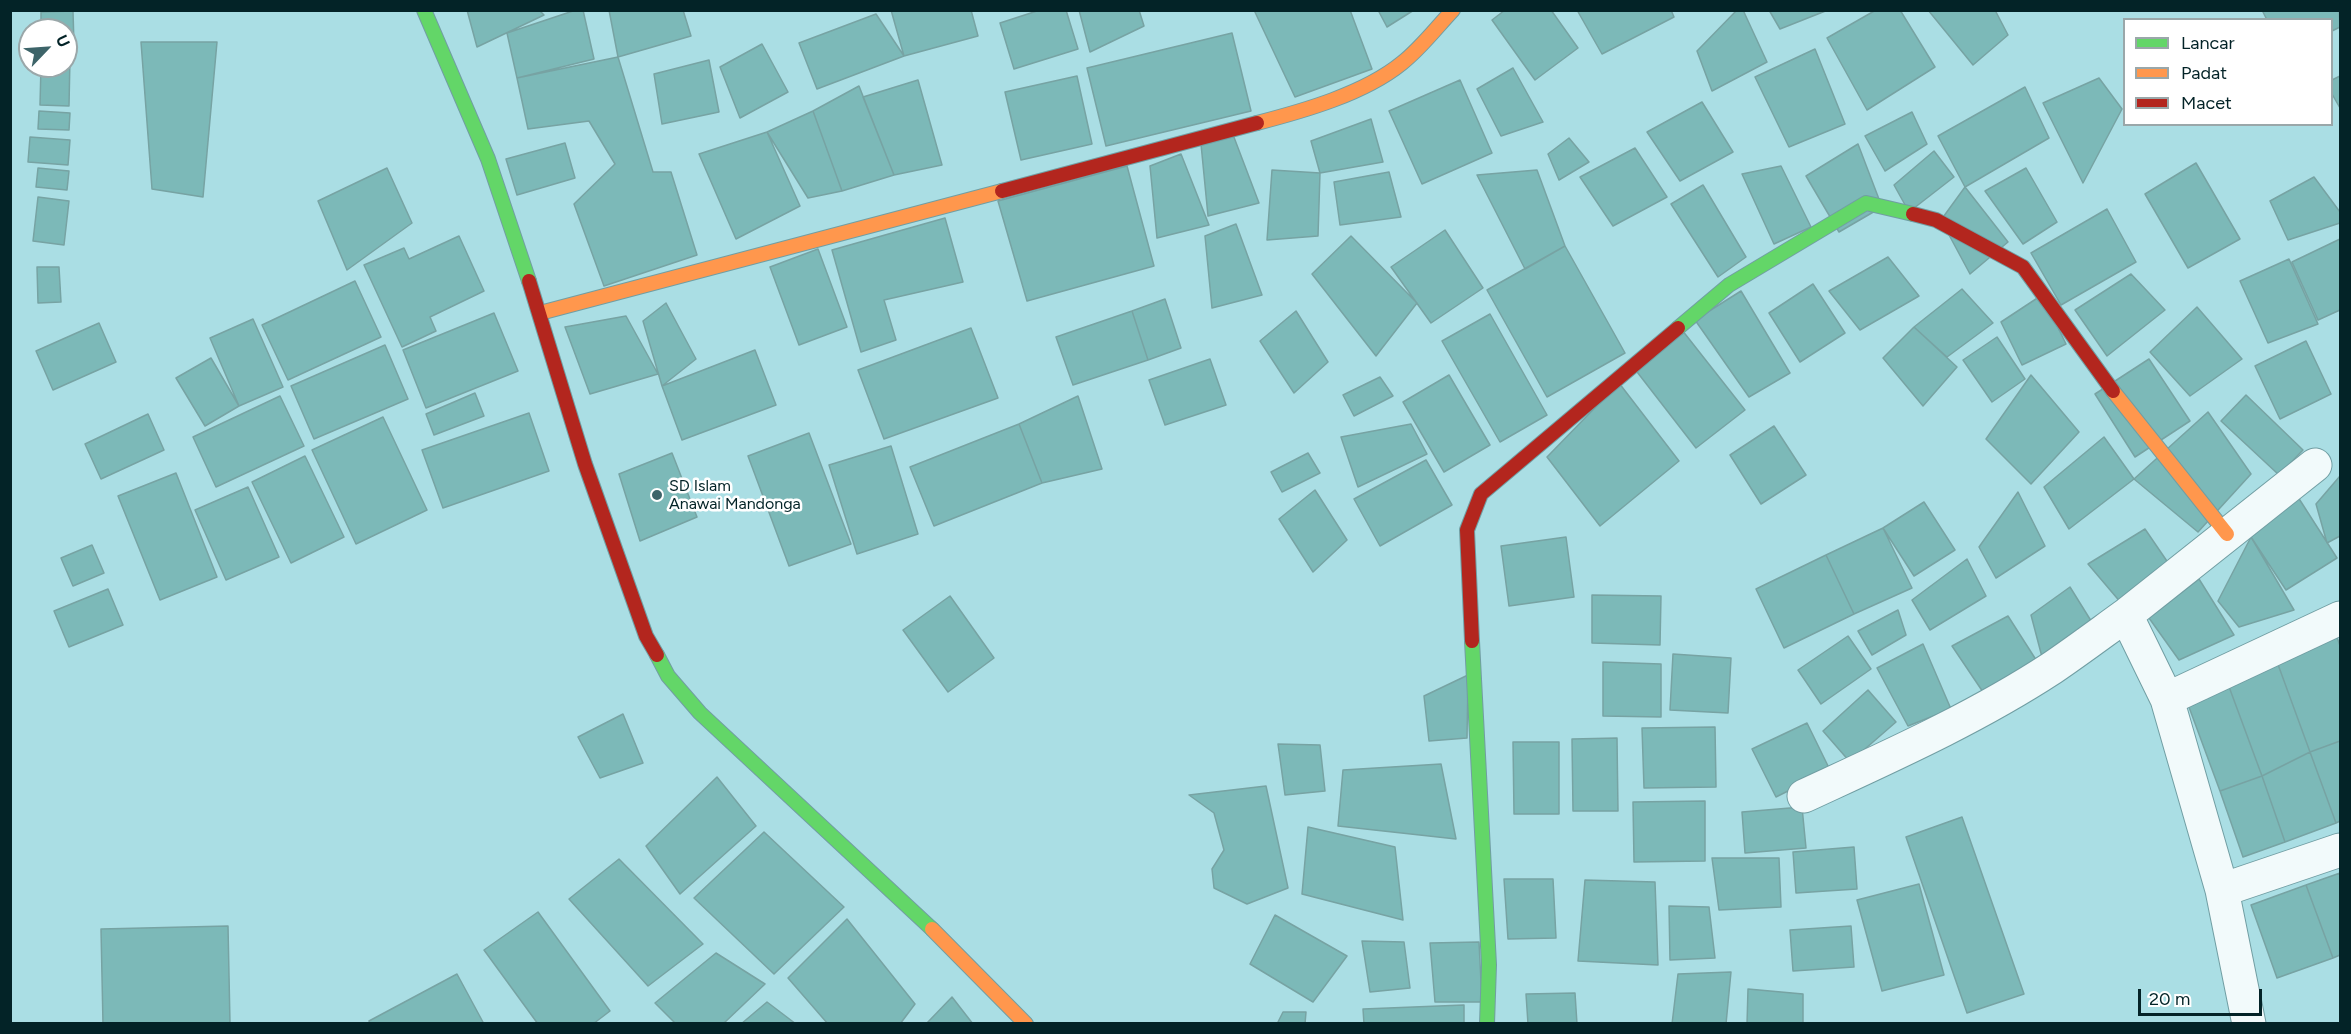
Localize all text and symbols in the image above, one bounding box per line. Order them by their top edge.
north arrow [18,18,78,78]
legend [2123,18,2333,126]
text: U [52,32,74,50]
text: Lancar [2181,32,2235,54]
text: Padat [2181,62,2227,84]
text: Macet [2181,92,2232,114]
place label: SD Islam Anawai Mandonga [669,476,801,514]
marker: SD Islam Anawai Mandonga [650,488,664,502]
scale bar [2141,977,2266,1015]
text: 20 m [2149,988,2190,1010]

